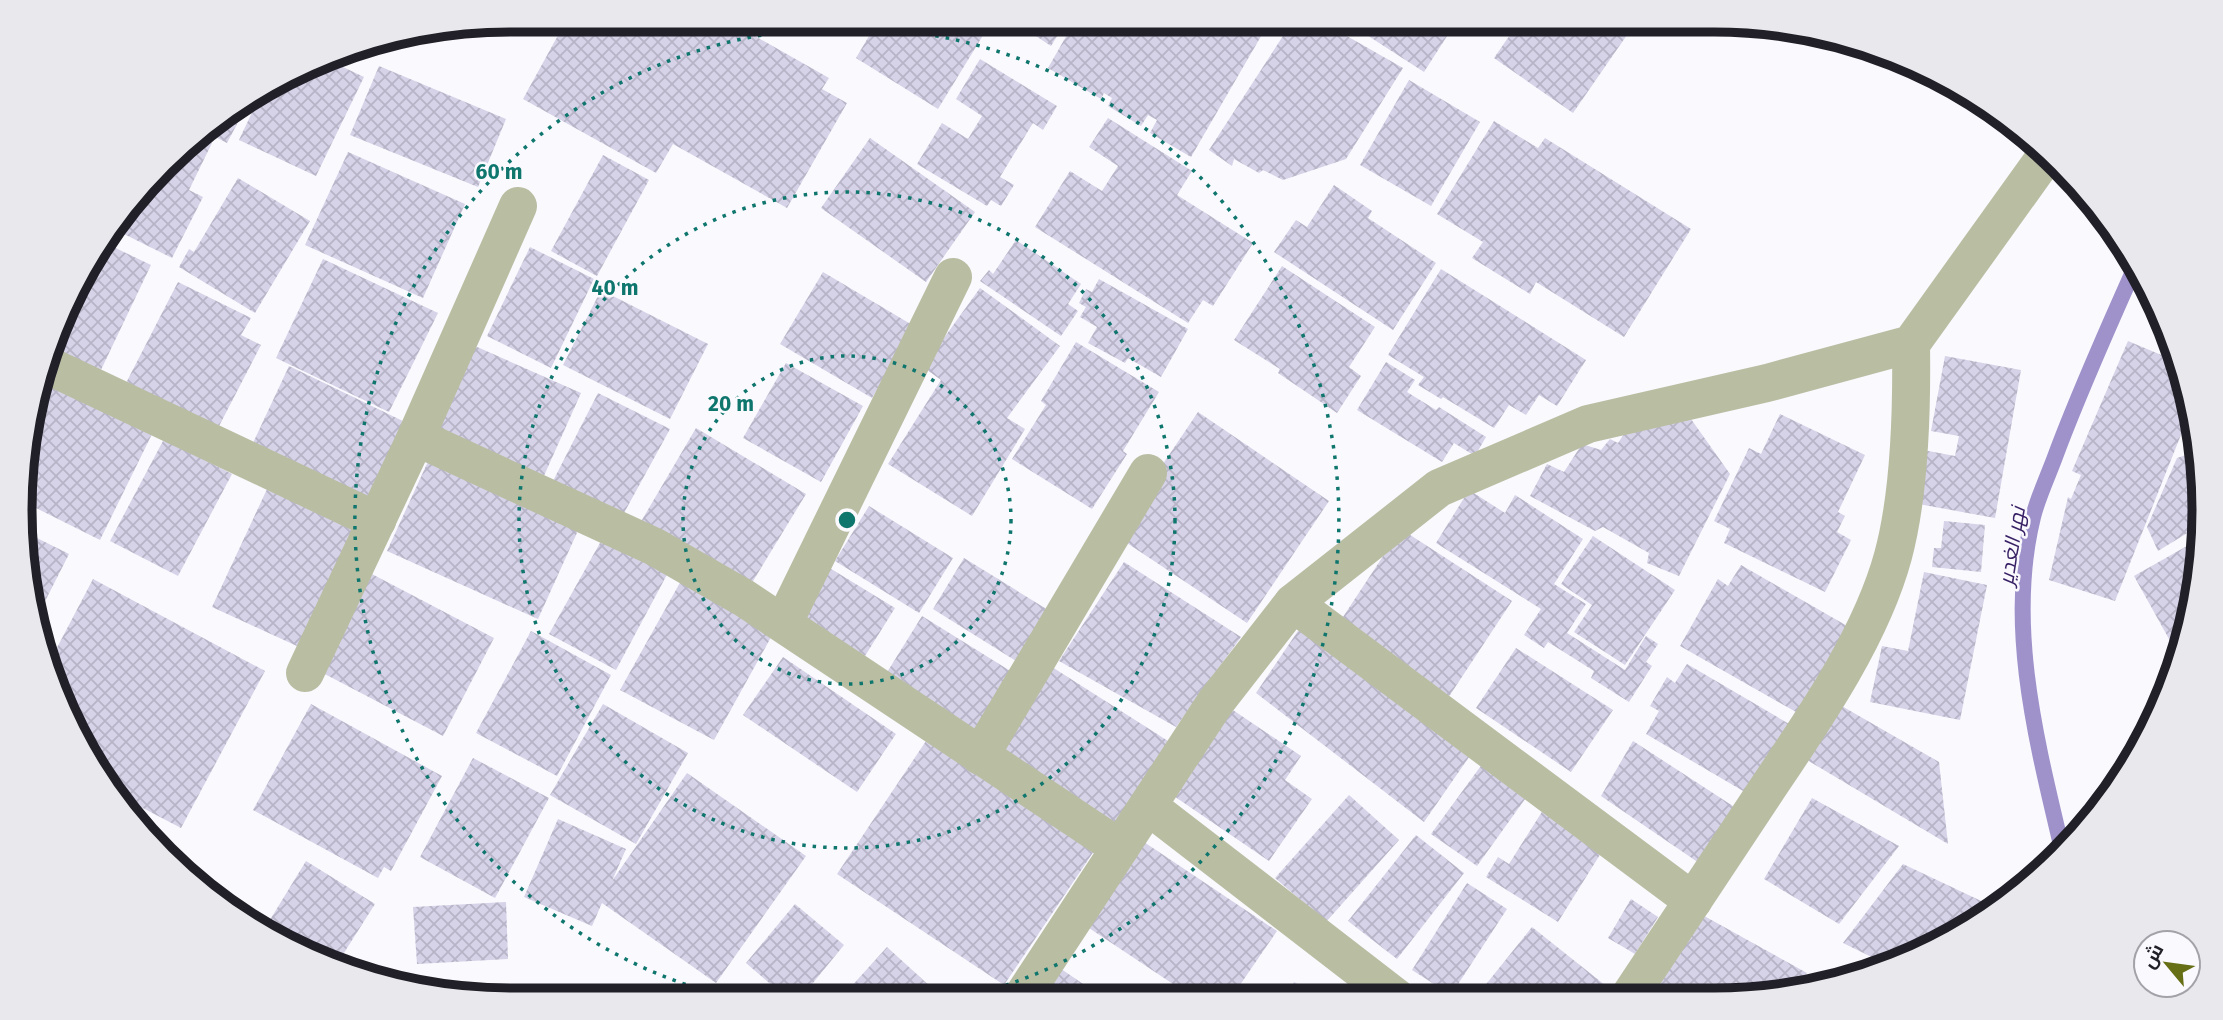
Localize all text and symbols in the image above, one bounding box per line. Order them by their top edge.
text: 60 m [476,159,522,185]
text: 40 m [592,275,638,301]
text: 20 m [708,391,754,417]
water label: نهر الغدير [1993,503,2031,590]
centre of rings [835,508,859,532]
north arrow [2132,929,2202,999]
text: ش [2137,940,2169,972]

